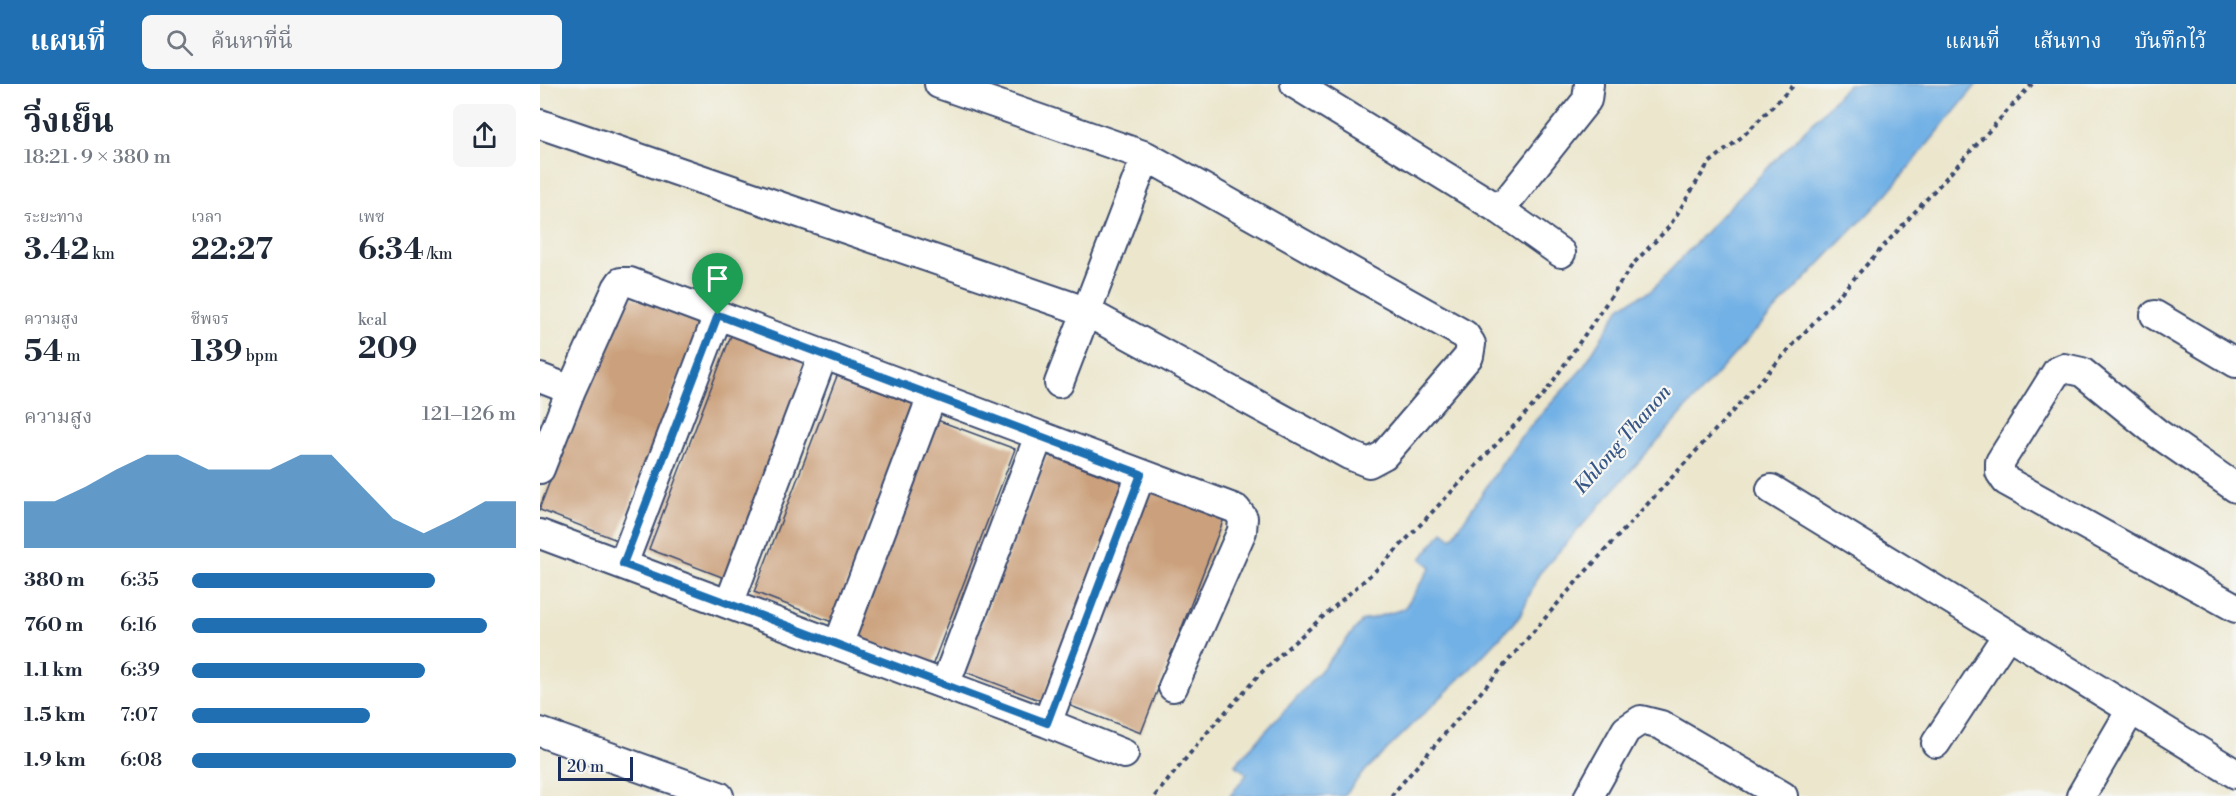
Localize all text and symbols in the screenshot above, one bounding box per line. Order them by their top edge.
search box [142,15,562,69]
text: แผนที่ [30,24,106,59]
icon: search [163,26,196,59]
text: ค้นหาที่นี่ [211,28,293,55]
text: แผนที่ [1945,29,2000,55]
text: เส้นทาง [2033,29,2101,55]
text: บันทึกไว้ [2134,29,2206,55]
text: วิ่งเย็น [24,102,114,143]
button: share [453,104,516,167]
text: 18:21 · 9 × 380 m [24,145,171,170]
text: ระยะทาง [24,207,83,227]
text: เวลา [191,207,222,227]
text: เพซ [358,207,385,227]
text: 3.42 [24,231,89,269]
text: 22:27 [191,231,273,269]
text: 6:34 [358,231,424,269]
text: km [89,244,115,264]
text: /km [424,244,452,264]
pin [692,253,743,315]
icon: arrive [701,262,734,295]
text: ความสูง [24,309,79,329]
text: ชีพจร [191,309,229,329]
text: kcal [358,310,387,330]
text: 209 [358,330,417,368]
text: 54 [24,333,63,371]
text: 139 [191,333,242,371]
text: m [63,346,81,366]
text: bpm [242,346,278,366]
water label: Khlong Thanon [1569,380,1678,500]
text: 121–126 m [422,402,516,427]
text: ความสูง [24,405,92,430]
text: 380 m [24,568,85,593]
text: 6:35 [120,568,159,593]
text: 760 m [24,613,83,638]
text: 6:16 [120,613,157,638]
text: 1.1 km [24,658,83,683]
text: 6:39 [120,658,160,683]
text: 1.5 km [24,703,85,728]
text: 7:07 [120,703,158,728]
text: 1.9 km [24,748,86,773]
text: 6:08 [120,748,162,773]
scale bar [558,754,633,782]
text: 20 m [567,757,604,777]

